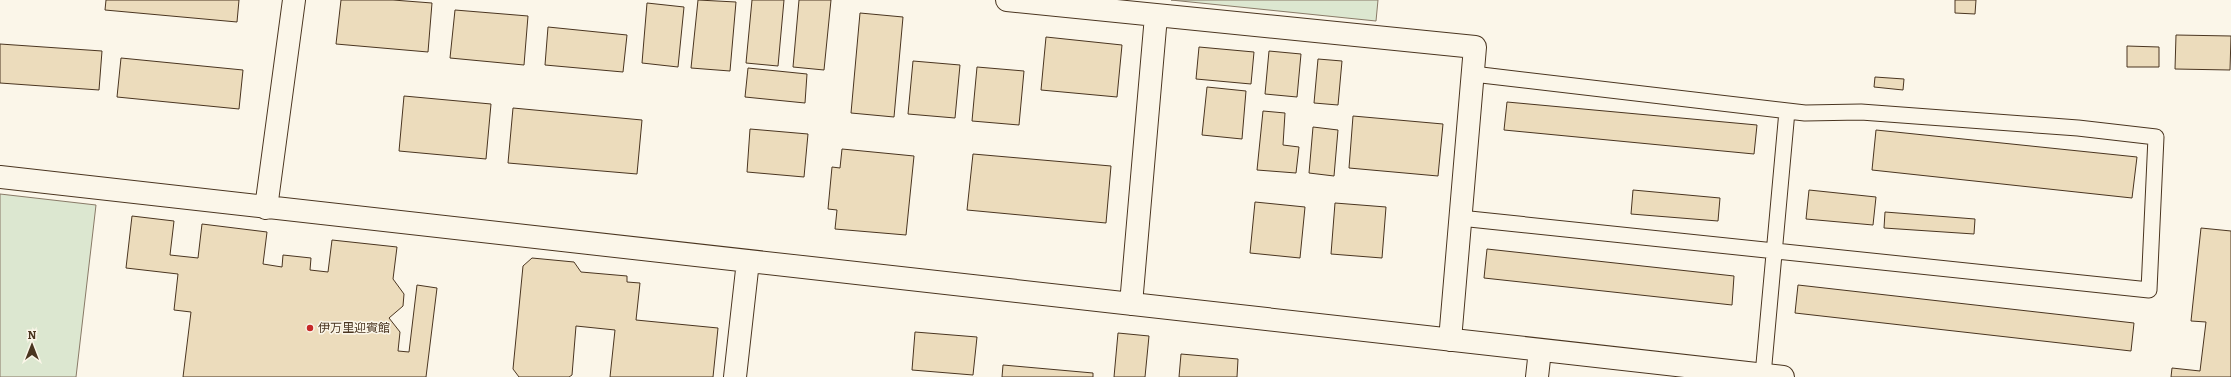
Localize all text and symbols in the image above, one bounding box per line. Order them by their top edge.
place label: 伊万里迎賓館 [318,321,390,335]
marker: 伊万里迎賓館 [305,323,315,333]
north arrow [12,325,52,365]
text: N [28,329,37,342]

